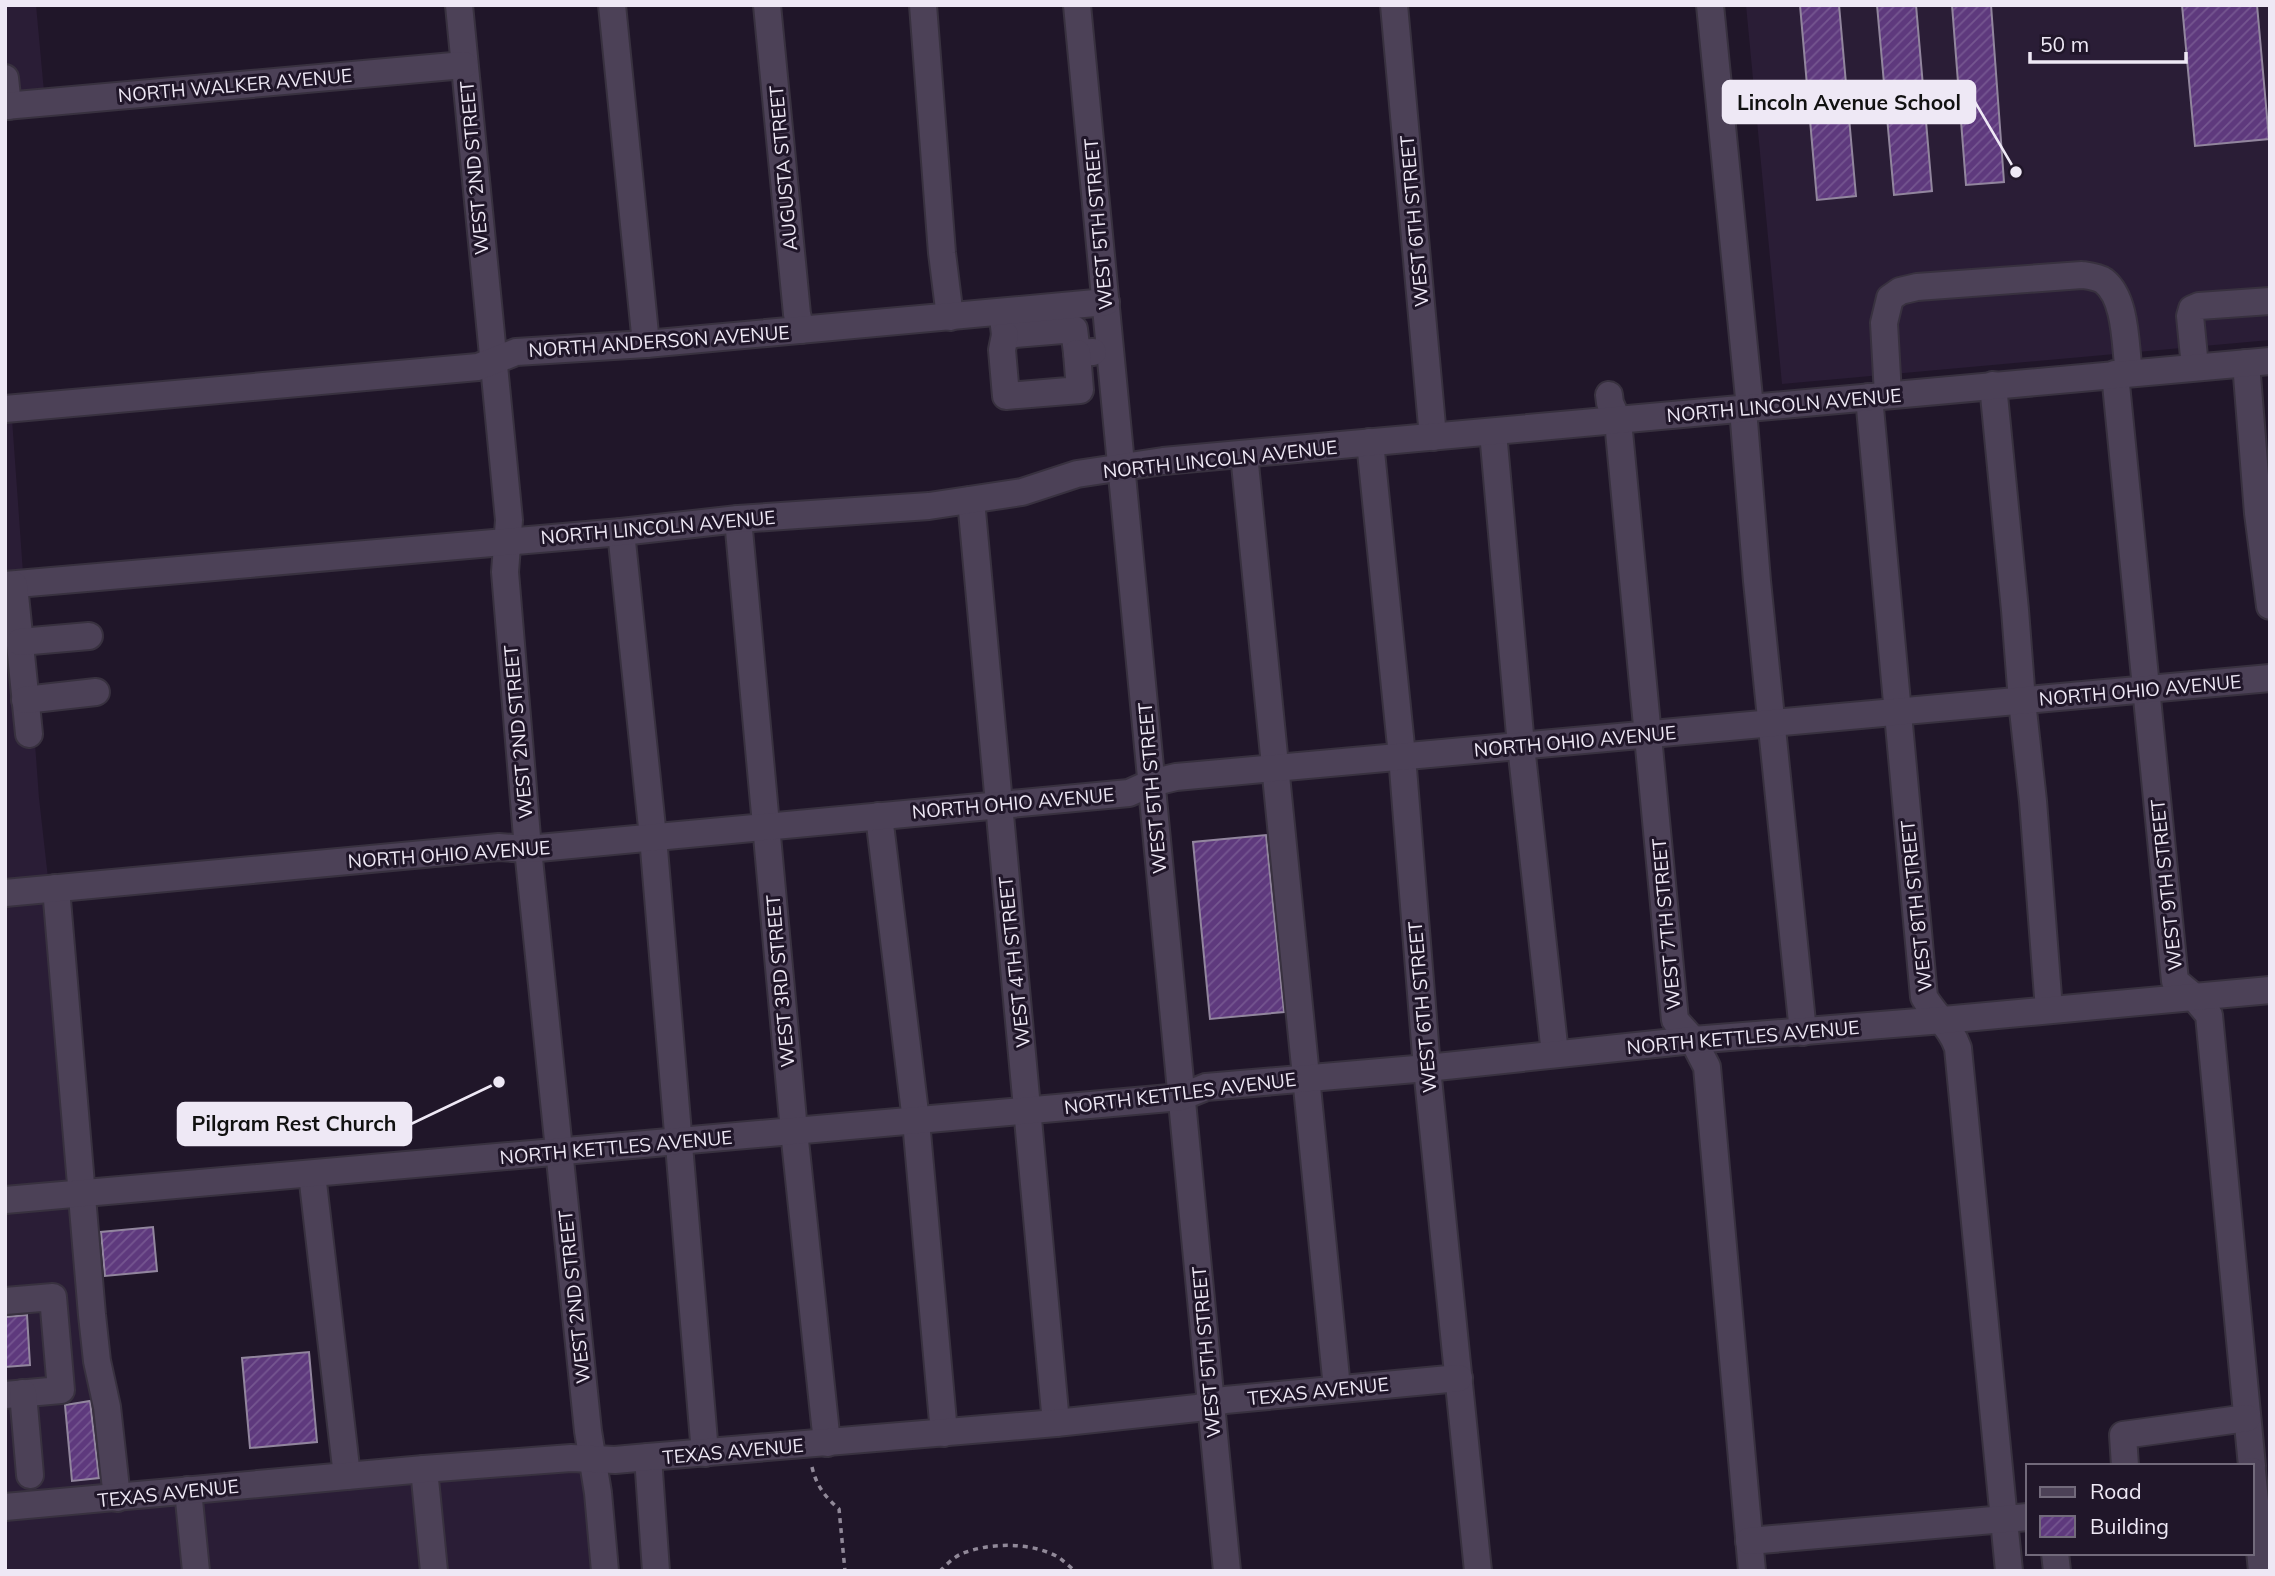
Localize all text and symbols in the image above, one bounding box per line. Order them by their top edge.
scale bar [2030,21,2186,65]
text: 50 m [2040,31,2089,57]
street label: NORTH WALKER AVENUE [117,63,353,107]
street label: WEST 2ND STREET [454,79,494,256]
callout: Lincoln Avenue School [1723,81,1975,123]
street label: AUGUSTA STREET [764,84,802,252]
text: Lincoln Avenue School [1737,89,1961,115]
street label: WEST 6TH STREET [1394,134,1433,308]
street label: WEST 5TH STREET [1078,137,1117,311]
street label: NORTH ANDERSON AVENUE [528,320,790,362]
street label: NORTH LINCOLN AVENUE [1666,383,1902,427]
street label: NORTH LINCOLN AVENUE [1102,435,1338,483]
street label: NORTH LINCOLN AVENUE [540,505,776,549]
street label: WEST 2ND STREET [498,643,538,820]
street label: NORTH OHIO AVENUE [2038,669,2242,711]
street label: WEST 5TH STREET [1132,701,1171,875]
street label: NORTH OHIO AVENUE [1473,720,1677,762]
street label: NORTH OHIO AVENUE [911,782,1115,824]
street label: WEST 9TH STREET [2145,798,2187,972]
street label: WEST 8TH STREET [1895,819,1937,993]
street label: NORTH OHIO AVENUE [347,835,551,873]
street label: WEST 7TH STREET [1646,837,1685,1011]
street label: WEST 4TH STREET [993,875,1035,1049]
street label: WEST 3RD STREET [760,893,800,1068]
street label: WEST 6TH STREET [1402,920,1441,1094]
street label: NORTH KETTLES AVENUE [1626,1015,1860,1059]
street label: NORTH KETTLES AVENUE [1063,1067,1297,1119]
callout: Pilgram Rest Church [178,1103,411,1145]
text: Pilgram Rest Church [192,1110,396,1136]
street label: NORTH KETTLES AVENUE [499,1125,733,1169]
street label: WEST 2ND STREET [553,1208,595,1385]
street label: WEST 5TH STREET [1186,1265,1225,1439]
street label: TEXAS AVENUE [1246,1372,1390,1410]
street label: TEXAS AVENUE [661,1433,805,1469]
legend [2026,1464,2254,1555]
street label: TEXAS AVENUE [96,1474,240,1512]
text: Road [2090,1478,2141,1504]
text: Building [2090,1513,2169,1539]

